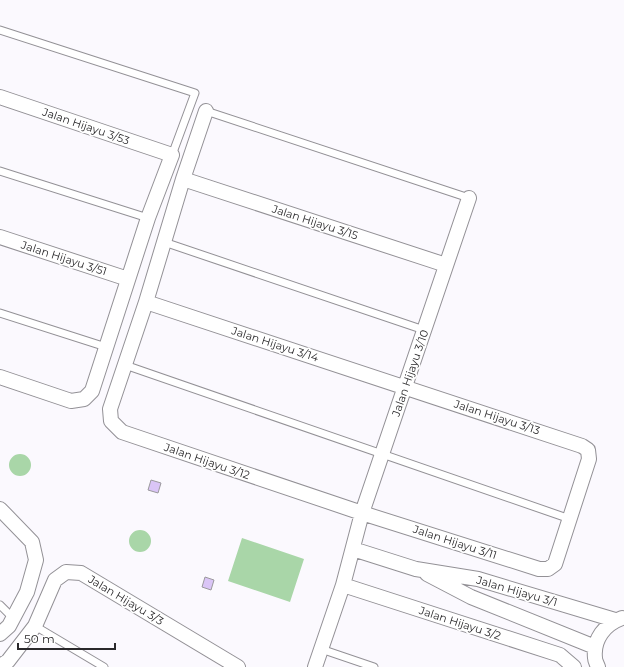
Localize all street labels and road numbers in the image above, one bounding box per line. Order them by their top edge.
street label: Jalan Hijayu 3/53 [40,104,132,148]
street label: Jalan Hijayu 3/15 [269,201,360,243]
street label: Jalan Hijayu 3/51 [18,237,109,278]
street label: Jalan Hijayu 3/14 [229,323,321,365]
street label: Jalan Hijayu 3/10 [388,328,431,419]
street label: Jalan Hijayu 3/13 [451,396,542,438]
street label: Jalan Hijayu 3/12 [161,439,252,482]
street label: Jalan Hijayu 3/11 [410,522,499,562]
street label: Jalan Hijayu 3/3 [85,572,166,628]
street label: Jalan Hijayu 3/1 [474,573,559,609]
street label: Jalan Hijayu 3/2 [416,603,503,643]

